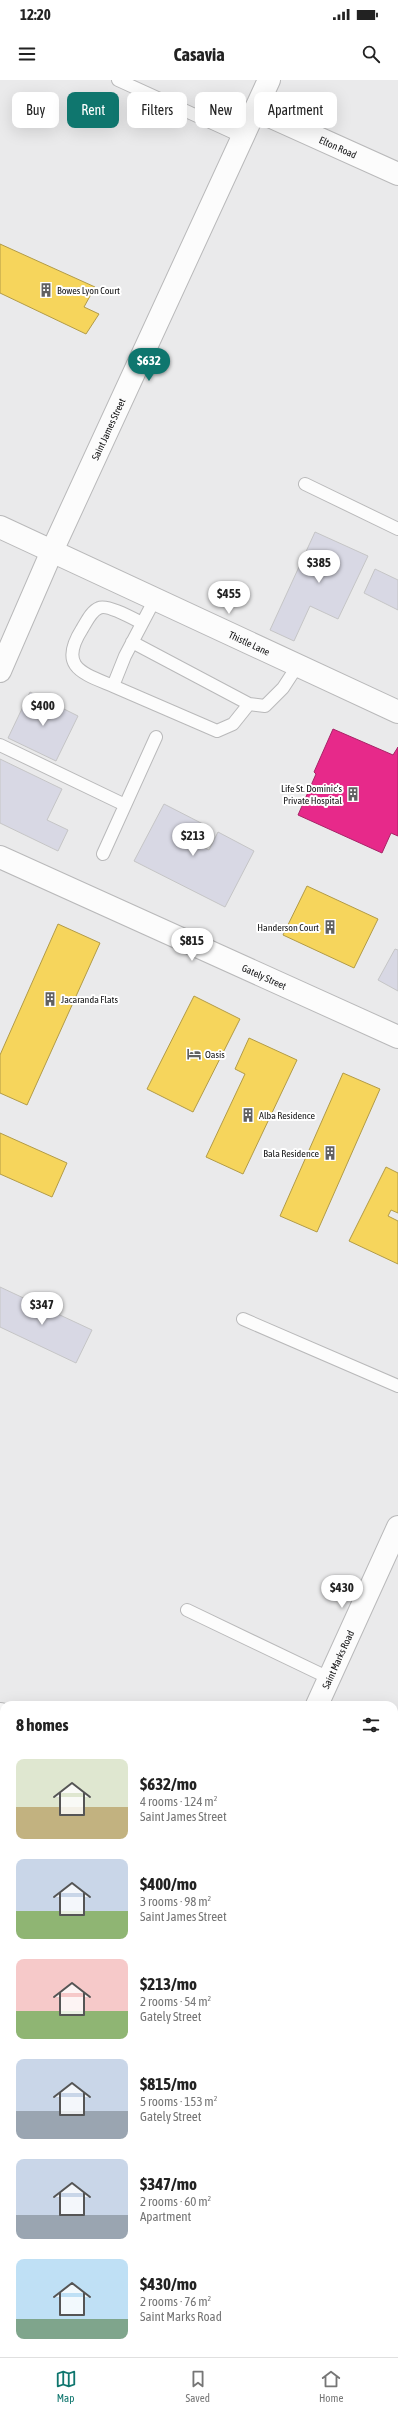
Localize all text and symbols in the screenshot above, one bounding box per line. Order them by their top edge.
text: 12:20 [20,6,51,23]
icon: menu [16,43,38,65]
icon: search [360,43,382,65]
text: Casavia [173,44,225,65]
chip: Buy [12,92,59,128]
chip: Rent [67,92,119,128]
chip: Filters [127,92,187,128]
chip: New [195,92,246,128]
chip: Apartment [254,92,337,128]
street label: Elton Road [318,134,359,160]
building icon: Bowes Lyon Court [38,282,54,298]
place label: Bowes Lyon Court [57,285,120,296]
pin: $632 [125,348,173,382]
text: $632 [137,353,161,368]
street label: Saint James Street [89,396,127,462]
pin: $385 [295,550,343,584]
text: $385 [307,555,331,570]
pin: $455 [205,581,253,615]
text: $455 [217,586,241,601]
street label: Thistle Lane [227,629,272,657]
pin: $400 [19,693,67,727]
text: $400 [31,698,55,713]
place label: Life St. Dominic's Private Hospital [281,783,342,806]
building icon: Life St. Dominic's Private Hospital [345,786,361,802]
pin: $213 [169,823,217,857]
text: $213 [181,828,205,843]
building icon: Handerson Court [322,919,338,935]
place label: Handerson Court [257,922,319,933]
pin: $815 [168,928,216,962]
text: $815 [180,933,204,948]
street label: Gately Street [240,962,288,991]
building icon: Jacaranda Flats [42,991,58,1007]
place label: Jacaranda Flats [61,994,118,1005]
hotel icon: Oasis [186,1046,202,1062]
place label: Oasis [205,1049,225,1060]
building icon: Alba Residence [240,1107,256,1123]
place label: Alba Residence [259,1110,316,1121]
building icon: Bala Residence [322,1145,338,1161]
place label: Bala Residence [263,1148,319,1159]
pin: $347 [18,1292,66,1326]
text: $347 [30,1297,54,1312]
pin: $430 [318,1575,366,1609]
text: $430 [330,1580,354,1595]
street label: Saint Marks Road [320,1628,356,1690]
icon: filters [360,1714,382,1736]
text: 8 homes [16,1715,69,1735]
text: $632/mo [140,1774,197,1794]
icon: home [48,1775,96,1823]
text: 4 rooms · 124 m² [140,1794,217,1809]
text: Saint James Street [140,1809,227,1824]
text: $400/mo [140,1874,197,1894]
icon: home [48,1875,96,1923]
text: 3 rooms · 98 m² [140,1894,211,1909]
text: Saint James Street [140,1909,227,1924]
text: $213/mo [140,1974,197,1994]
icon: home [48,1975,96,2023]
text: 2 rooms · 54 m² [140,1994,211,2009]
text: Gately Street [140,2009,201,2024]
text: $815/mo [140,2074,197,2094]
icon: home [48,2075,96,2123]
text: 5 rooms · 153 m² [140,2094,217,2109]
text: Gately Street [140,2109,201,2124]
text: $347/mo [140,2174,197,2194]
icon: home [48,2175,96,2223]
text: 2 rooms · 60 m² [140,2194,211,2209]
text: Apartment [140,2209,191,2224]
text: $430/mo [140,2274,197,2294]
icon: home [48,2275,96,2323]
text: 2 rooms · 76 m² [140,2294,211,2309]
text: Saint Marks Road [140,2309,222,2324]
tab: Map [55,2368,77,2404]
tab: Saved [186,2368,210,2404]
tab: Home [319,2368,343,2404]

